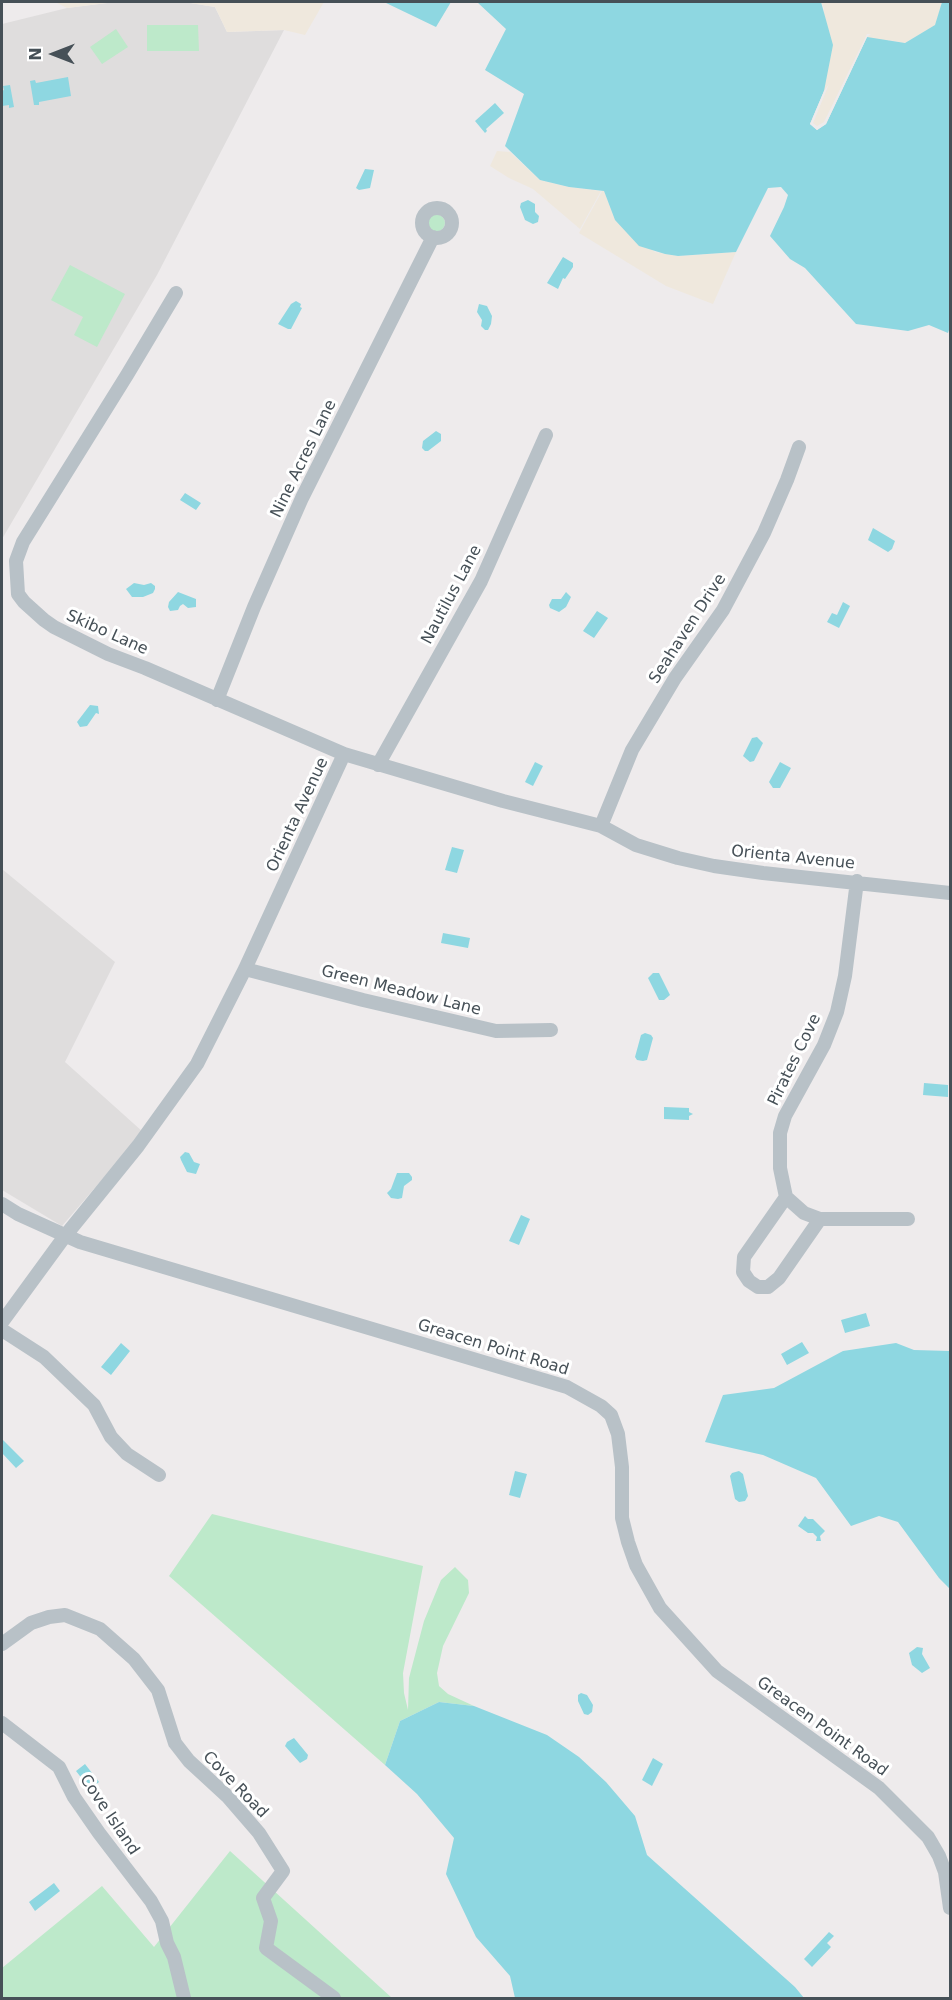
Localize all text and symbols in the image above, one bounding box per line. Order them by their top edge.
north arrow [24,24,84,84]
text: N [26,47,45,61]
street label: Nine Acres Lane [267,397,341,521]
street label: Nautilus Lane [418,542,486,648]
street label: Seahaven Drive [645,571,731,687]
street label: Skibo Lane [63,606,151,660]
street label: Orienta Avenue [263,755,333,875]
street label: Orienta Avenue [730,842,856,874]
street label: Green Meadow Lane [319,962,483,1020]
street label: Pirates Cove [764,1011,826,1109]
street label: Greacen Point Road [415,1316,571,1380]
street label: Greacen Point Road [753,1673,891,1781]
street label: Cove Road [198,1748,272,1822]
street label: Cove Island [75,1771,143,1859]

